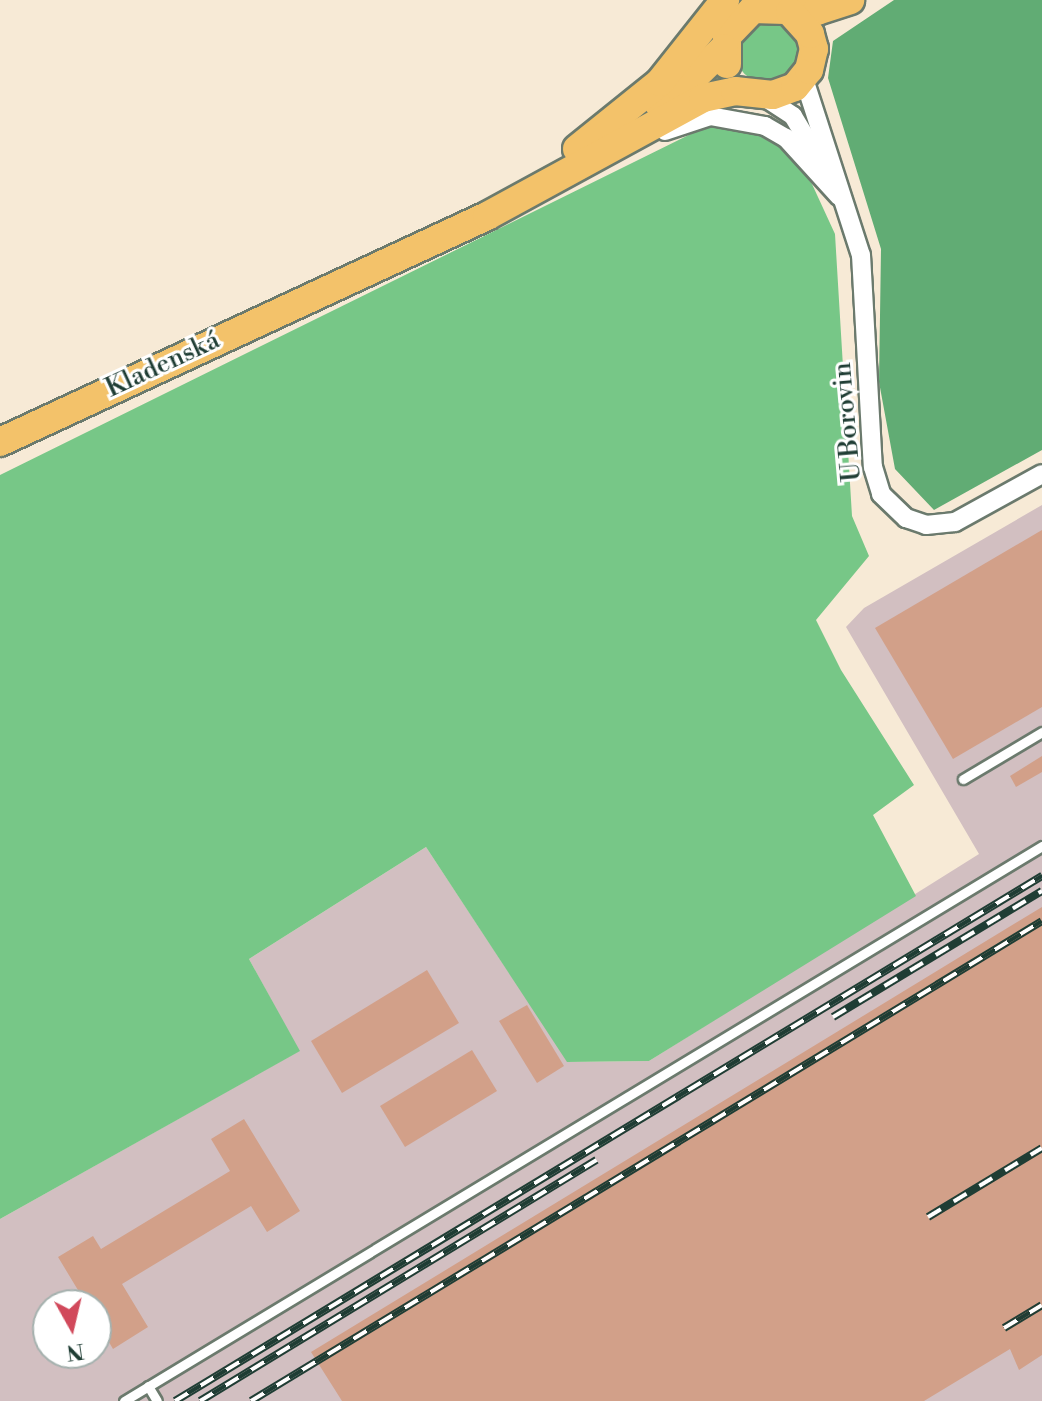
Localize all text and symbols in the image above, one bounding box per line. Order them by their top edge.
street label: Kladenská [101,325,225,405]
street label: U Borovin [827,361,869,483]
north arrow [32,1289,112,1369]
text: N [65,1337,86,1366]

